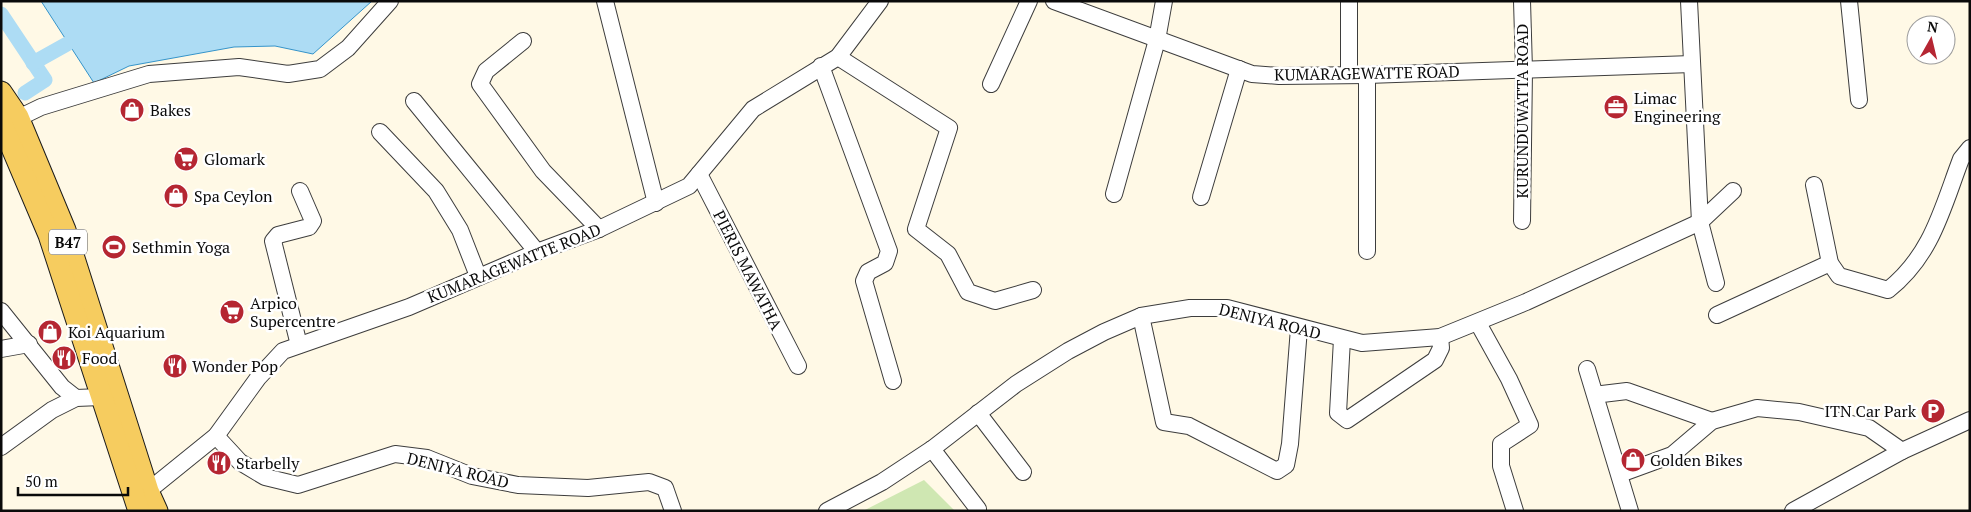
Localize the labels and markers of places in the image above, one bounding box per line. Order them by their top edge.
place label: Limac Engineering [1634,87,1721,127]
office icon: Limac Engineering [1603,94,1629,120]
shop icon: Bakes [119,97,145,123]
place label: Bakes [150,99,191,121]
supermarket icon: Glomark [173,146,199,172]
place label: Glomark [204,148,266,170]
shop icon: Spa Ceylon [163,183,189,209]
place label: Spa Ceylon [194,185,273,207]
sports icon: Sethmin Yoga [101,234,127,260]
place label: Sethmin Yoga [132,236,230,258]
place label: Arpico Supercentre [250,292,336,332]
supermarket icon: Arpico Supercentre [219,299,245,325]
shop icon: Koi Aquarium [37,319,63,345]
place label: Koi Aquarium [68,321,165,343]
restaurant icon: Food [51,345,77,371]
place label: Food [82,347,117,369]
restaurant icon: Wonder Pop [162,353,188,379]
place label: Wonder Pop [192,355,278,377]
parking icon: ITN Car Park [1920,398,1946,424]
place label: ITN Car Park [1824,400,1917,422]
shop icon: Golden Bikes [1620,447,1646,473]
place label: Golden Bikes [1650,449,1743,471]
restaurant icon: Starbelly [206,450,232,476]
place label: Starbelly [236,452,300,474]

